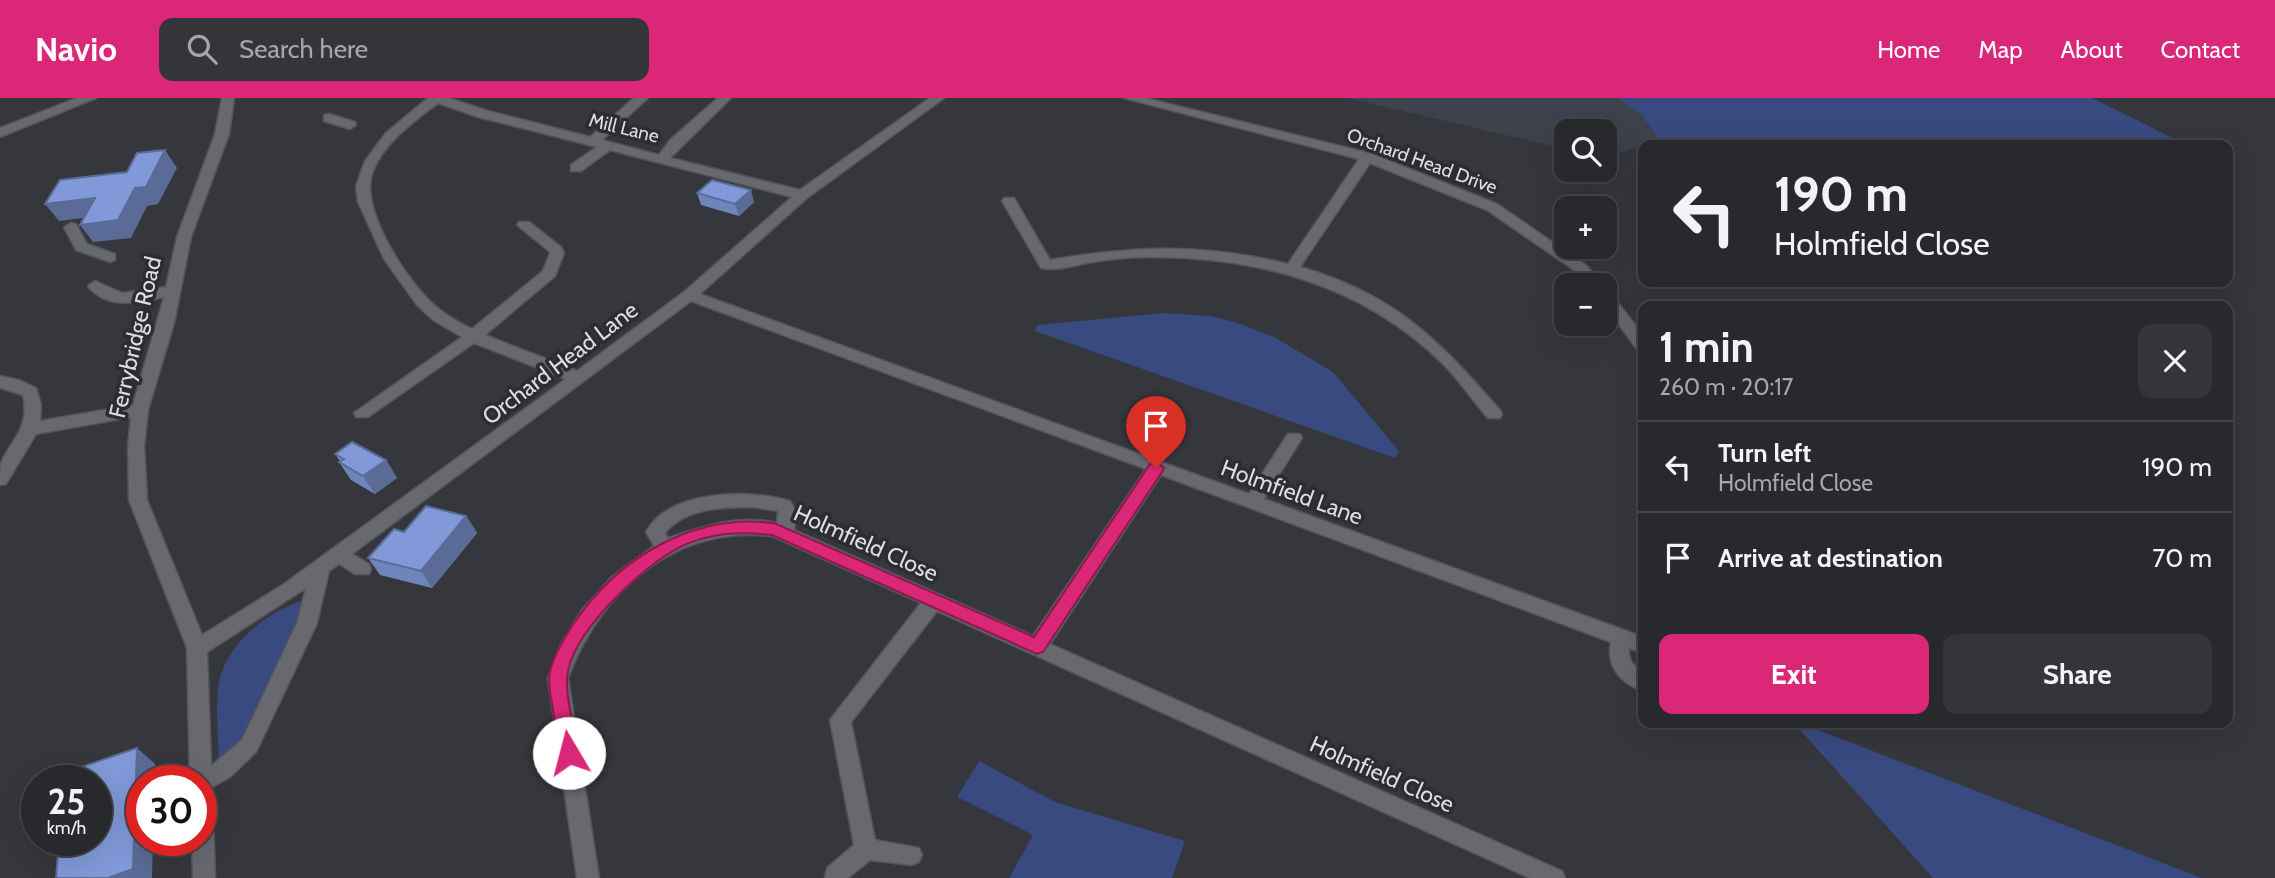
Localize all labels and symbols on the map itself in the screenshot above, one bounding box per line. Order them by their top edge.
street label: Mill Lane [587,108,662,148]
street label: Orchard Head Drive [1344,123,1501,199]
street label: Ferrybridge Road [103,254,167,420]
street label: Orchard Head Lane [477,295,643,431]
pin [1126,396,1186,468]
street label: Holmfield Lane [1217,453,1367,531]
street label: Holmfield Close [790,499,943,587]
position arrow [532,716,606,790]
street label: Holmfield Close [1306,730,1459,818]
speed limit sign: 30 [126,765,217,856]

